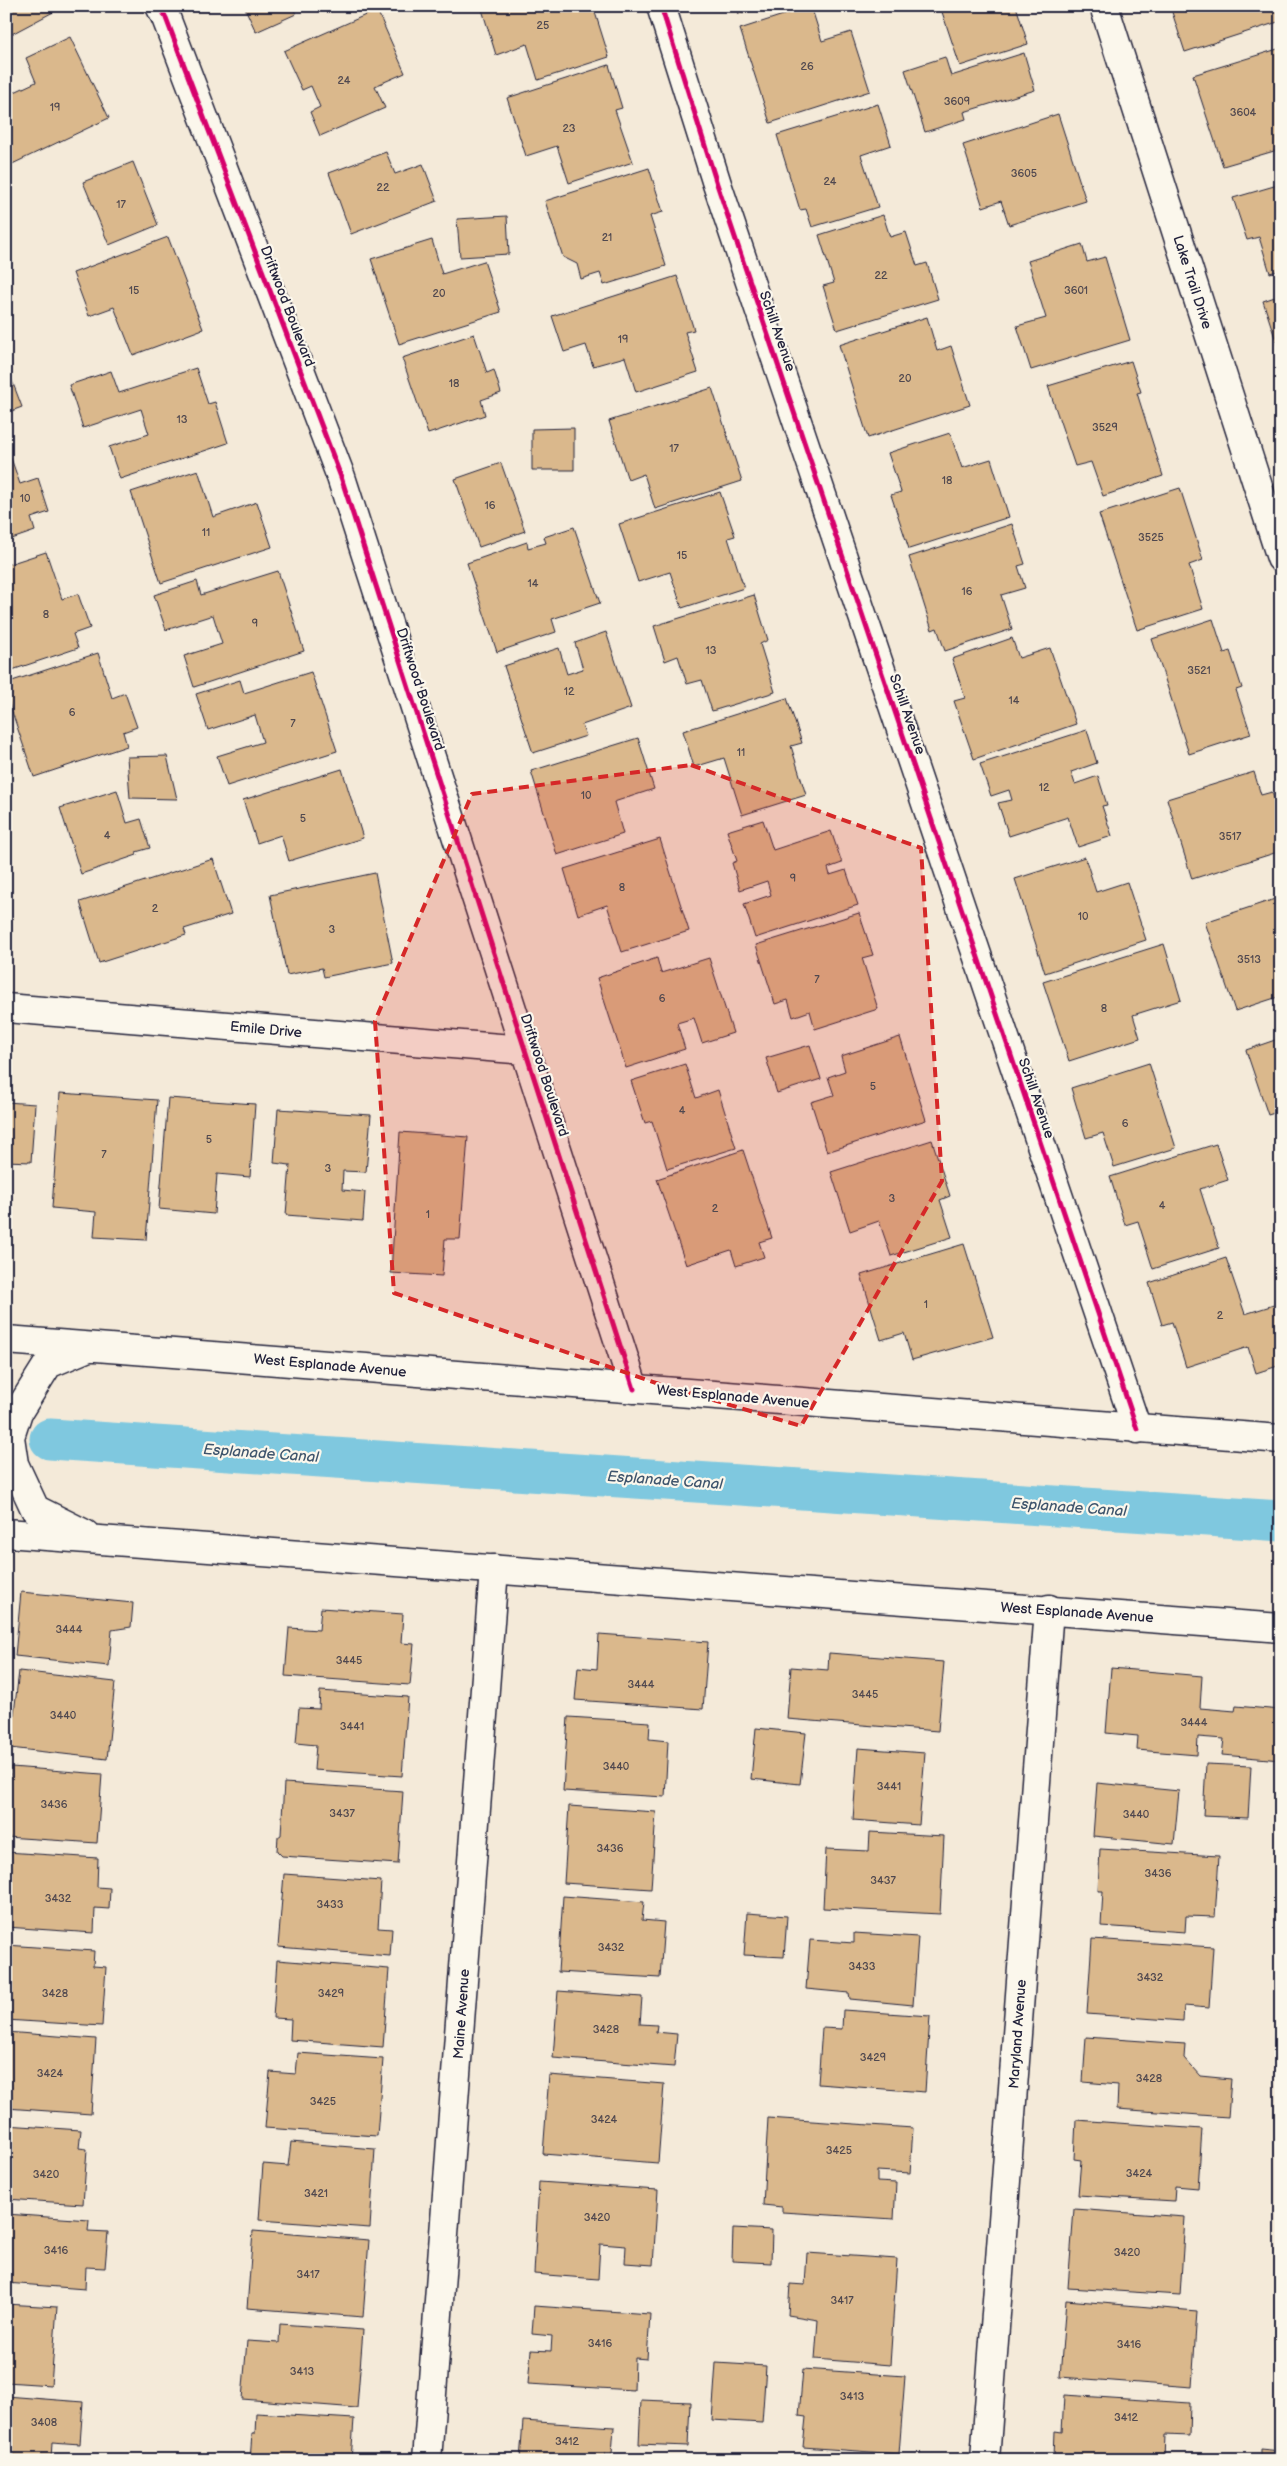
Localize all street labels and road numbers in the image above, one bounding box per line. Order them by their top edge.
street label: Lake Trail Drive [1169,233,1216,331]
street label: Driftwood Boulevard [257,243,318,369]
street label: Schill Avenue [756,289,799,374]
street label: Driftwood Boulevard [393,626,448,753]
street label: Schill Avenue [886,672,929,757]
street label: Driftwood Boulevard [517,1012,572,1139]
street label: Emile Drive [229,1018,303,1041]
street label: Schill Avenue [1015,1056,1058,1141]
street label: West Esplanade Avenue [253,1350,407,1381]
street label: West Esplanade Avenue [656,1381,810,1412]
street label: West Esplanade Avenue [1000,1599,1154,1626]
street label: Maine Avenue [450,1968,473,2060]
street label: Maryland Avenue [1005,1979,1030,2089]

